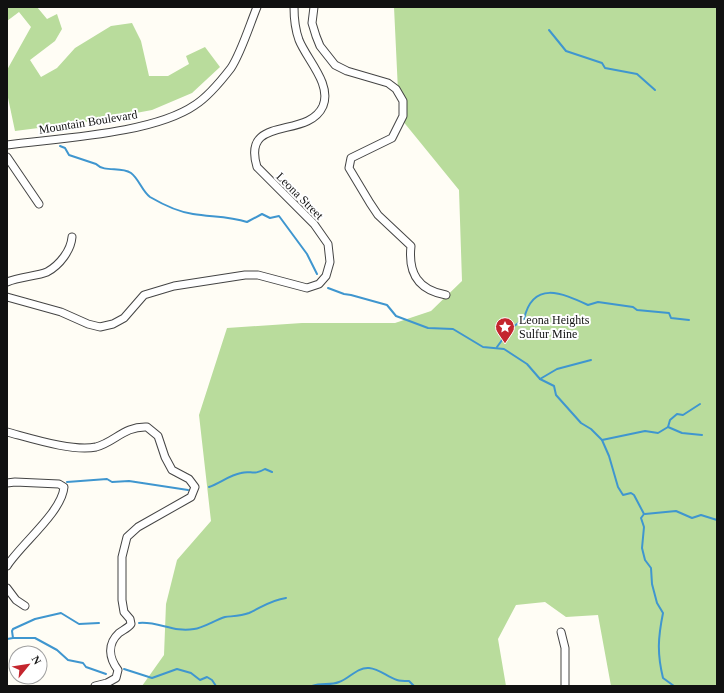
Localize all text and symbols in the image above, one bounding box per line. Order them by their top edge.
street label: Mountain Boulevard [38,107,138,137]
street label: Leona Street [273,169,327,223]
place label: Leona Heights Sulfur Mine [519,313,590,341]
place icon: Leona Heights Sulfur Mine [494,316,516,344]
north arrow [8,645,48,685]
text: N [29,654,44,666]

